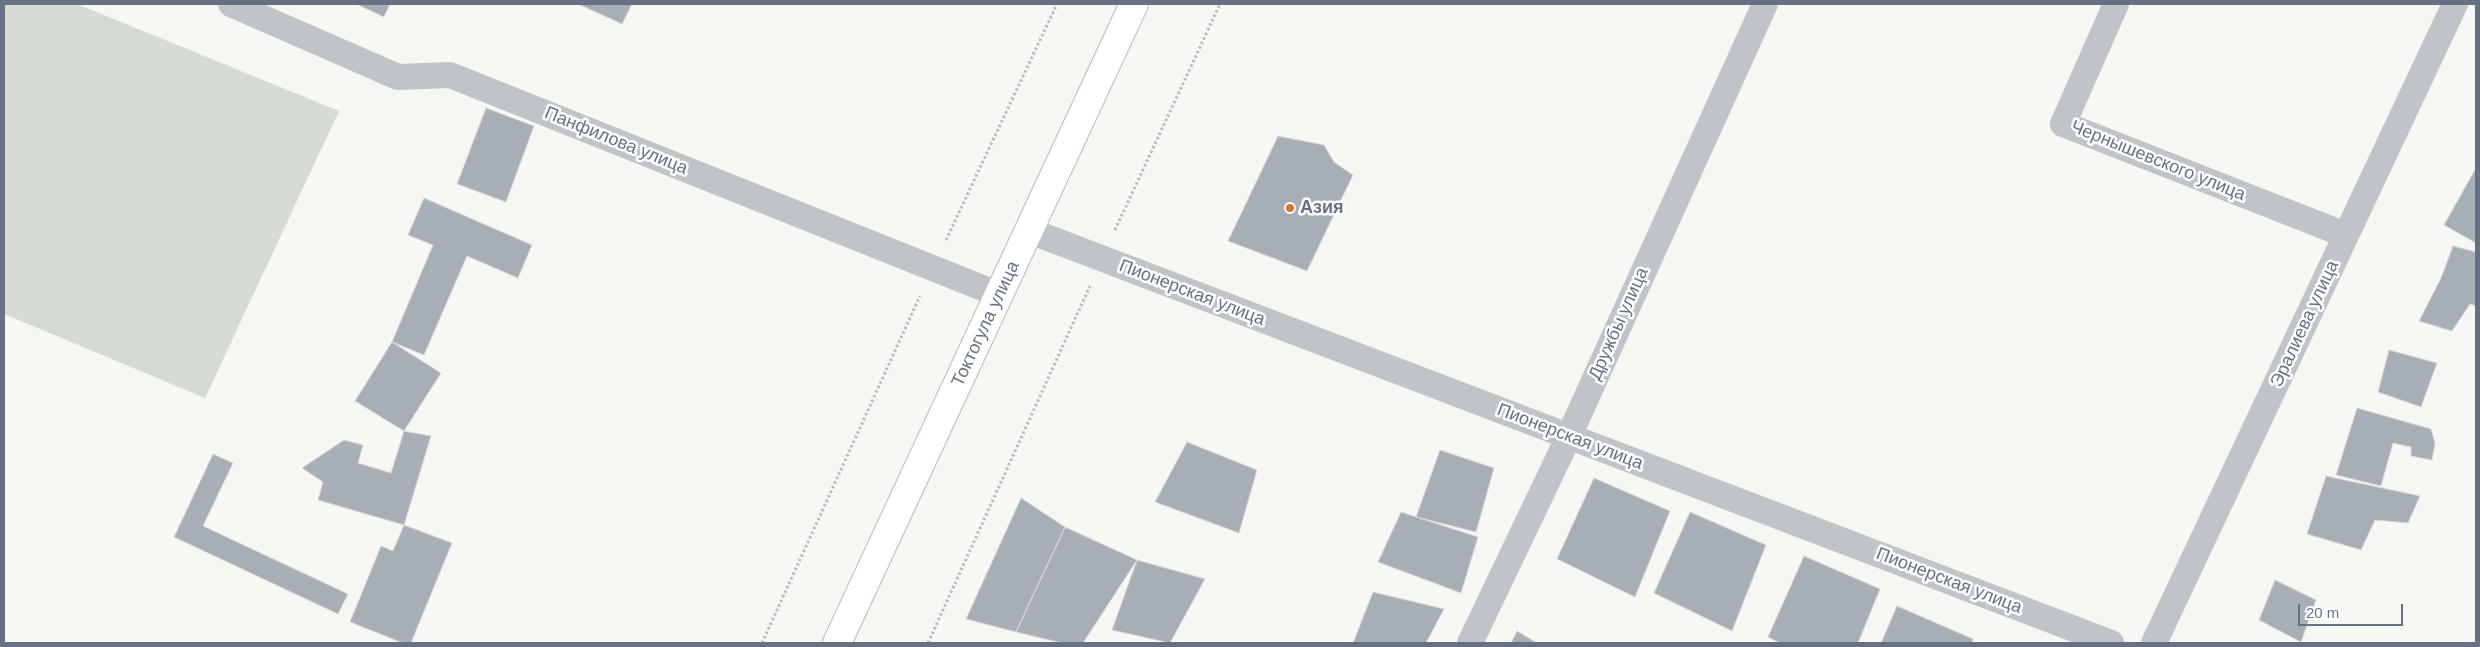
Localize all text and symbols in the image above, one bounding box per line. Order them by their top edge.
street label: Панфилова улица [541,102,691,180]
street label: Чернышевского улица [2068,116,2248,206]
place label: Aзия [1300,197,1344,219]
marker: Aзия [1284,202,1296,214]
street label: Пионерская улица [1116,255,1268,331]
street label: Эралиева улица [2266,257,2344,391]
street label: Токтогула улица [947,258,1025,390]
street label: Дружбы улица [1584,264,1654,384]
street label: Пионерская улица [1494,399,1646,475]
street label: Пионерская улица [1873,543,2025,619]
scale bar [2300,594,2405,626]
text: 20 m [2306,604,2339,621]

